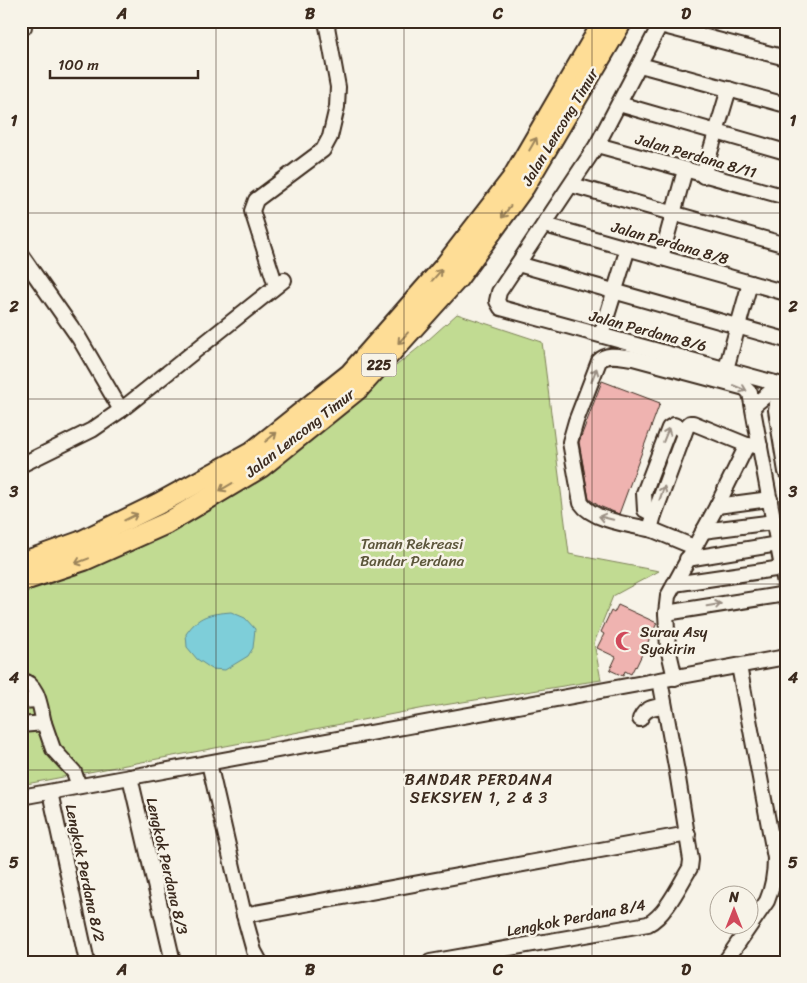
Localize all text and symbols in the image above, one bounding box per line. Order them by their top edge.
text: A [116,0,127,28]
text: B [305,0,316,28]
text: C [492,0,504,28]
text: D [681,0,691,28]
scale bar [50,48,198,80]
text: 100 m [58,52,99,78]
street label: Jalan Lencong Timur [514,62,606,192]
text: 1 [11,106,18,135]
text: 1 [790,106,797,135]
street label: Jalan Perdana 8/11 [631,126,760,186]
one-way arrow [528,137,538,151]
one-way arrow [500,205,511,218]
street label: Jalan Perdana 8/8 [607,214,732,272]
one-way arrow [431,269,442,282]
text: 2 [8,292,19,321]
text: 2 [787,292,798,321]
street label: Jalan Perdana 8/6 [585,303,710,359]
one-way arrow [397,332,409,345]
road number: 225 [362,354,396,376]
one-way arrow [589,368,599,383]
street label: Jalan Lencong Timur [239,381,361,485]
one-way arrow [732,384,747,393]
one-way arrow [662,428,672,443]
one-way arrow [265,431,278,442]
text: 3 [9,477,19,506]
text: 3 [788,477,798,506]
one-way arrow [220,483,234,493]
one-way arrow [658,485,667,501]
one-way arrow [123,512,138,522]
one-way arrow [598,513,614,522]
park label: Taman Rekreasi Bandar Perdana [360,531,465,574]
one-way arrow [75,557,90,566]
one-way arrow [705,600,721,610]
place label: Surau Asy Syakirin [640,619,708,662]
mosque icon: Surau Asy Syakirin [614,630,636,652]
text: 4 [8,663,19,692]
text: 4 [787,663,798,692]
district label: BANDAR PERDANA SEKSYEN 1, 2 & 3 [405,765,553,812]
street label: Lengkok Perdana 8/3 [139,795,195,937]
street label: Lengkok Perdana 8/2 [58,802,112,945]
text: 5 [9,848,19,877]
text: 5 [788,848,798,877]
text: N [728,885,739,910]
north arrow [710,886,760,936]
street label: Lengkok Perdana 8/4 [504,892,648,944]
text: A [116,955,127,983]
text: B [305,955,316,983]
text: C [492,955,504,983]
text: D [681,955,691,983]

